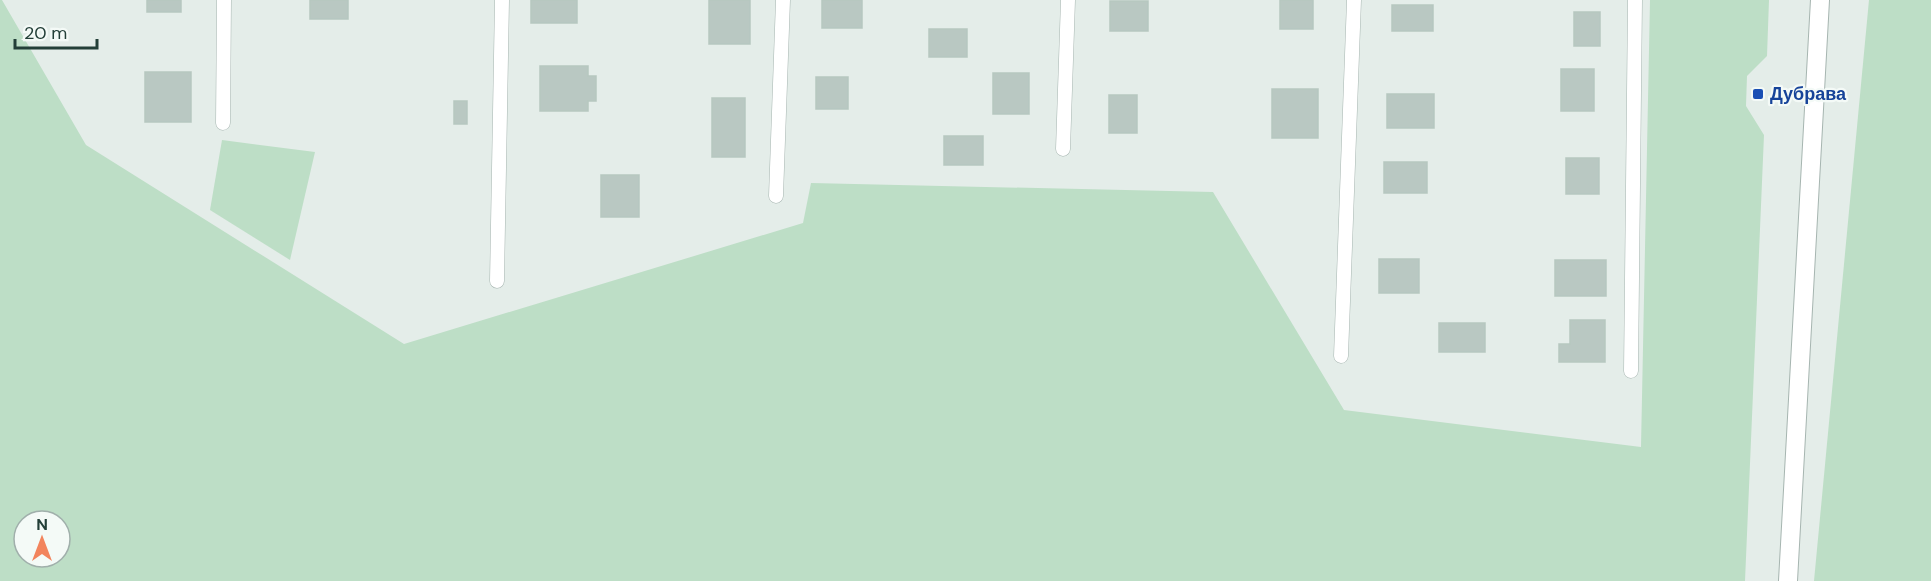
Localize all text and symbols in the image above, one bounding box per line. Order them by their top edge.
scale bar [15,12,98,50]
text: 20 m [24,21,67,45]
place label: Дубрава [1770,82,1847,106]
marker: Дубрава [1751,87,1765,101]
north arrow [12,509,72,569]
text: N [36,514,48,535]

